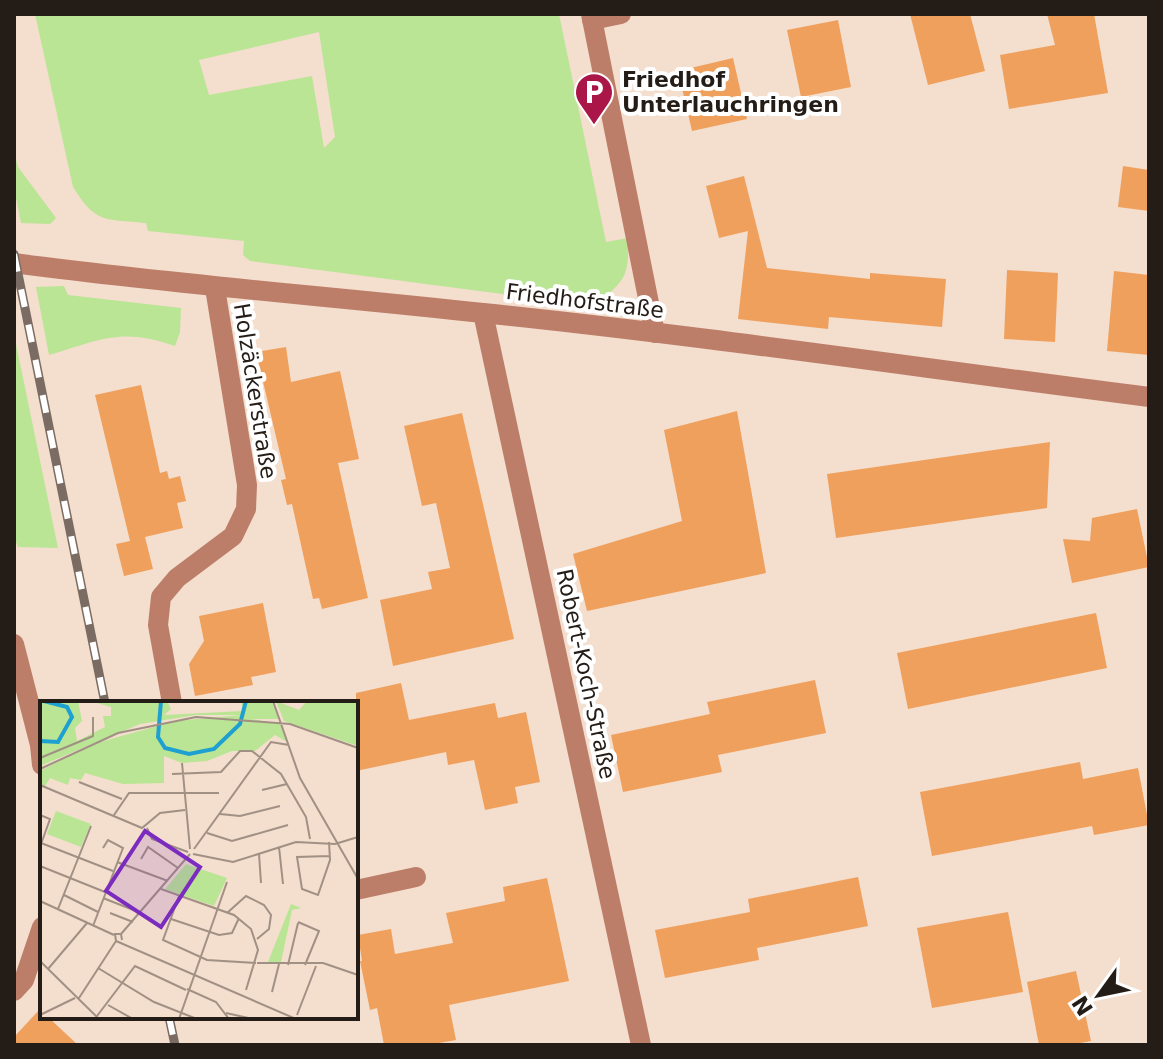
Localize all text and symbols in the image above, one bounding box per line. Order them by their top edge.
place label: Friedhof Unterlauchringen [622,67,839,117]
parking icon: Friedhof Unterlauchringen [573,71,615,126]
street label: Friedhofstraße [505,279,665,323]
street label: Holzäckerstraße [229,301,281,481]
street label: Robert-Koch-Straße [552,567,620,781]
inset map [40,701,358,1019]
north arrow [1059,955,1139,1035]
text: N [1067,991,1098,1020]

